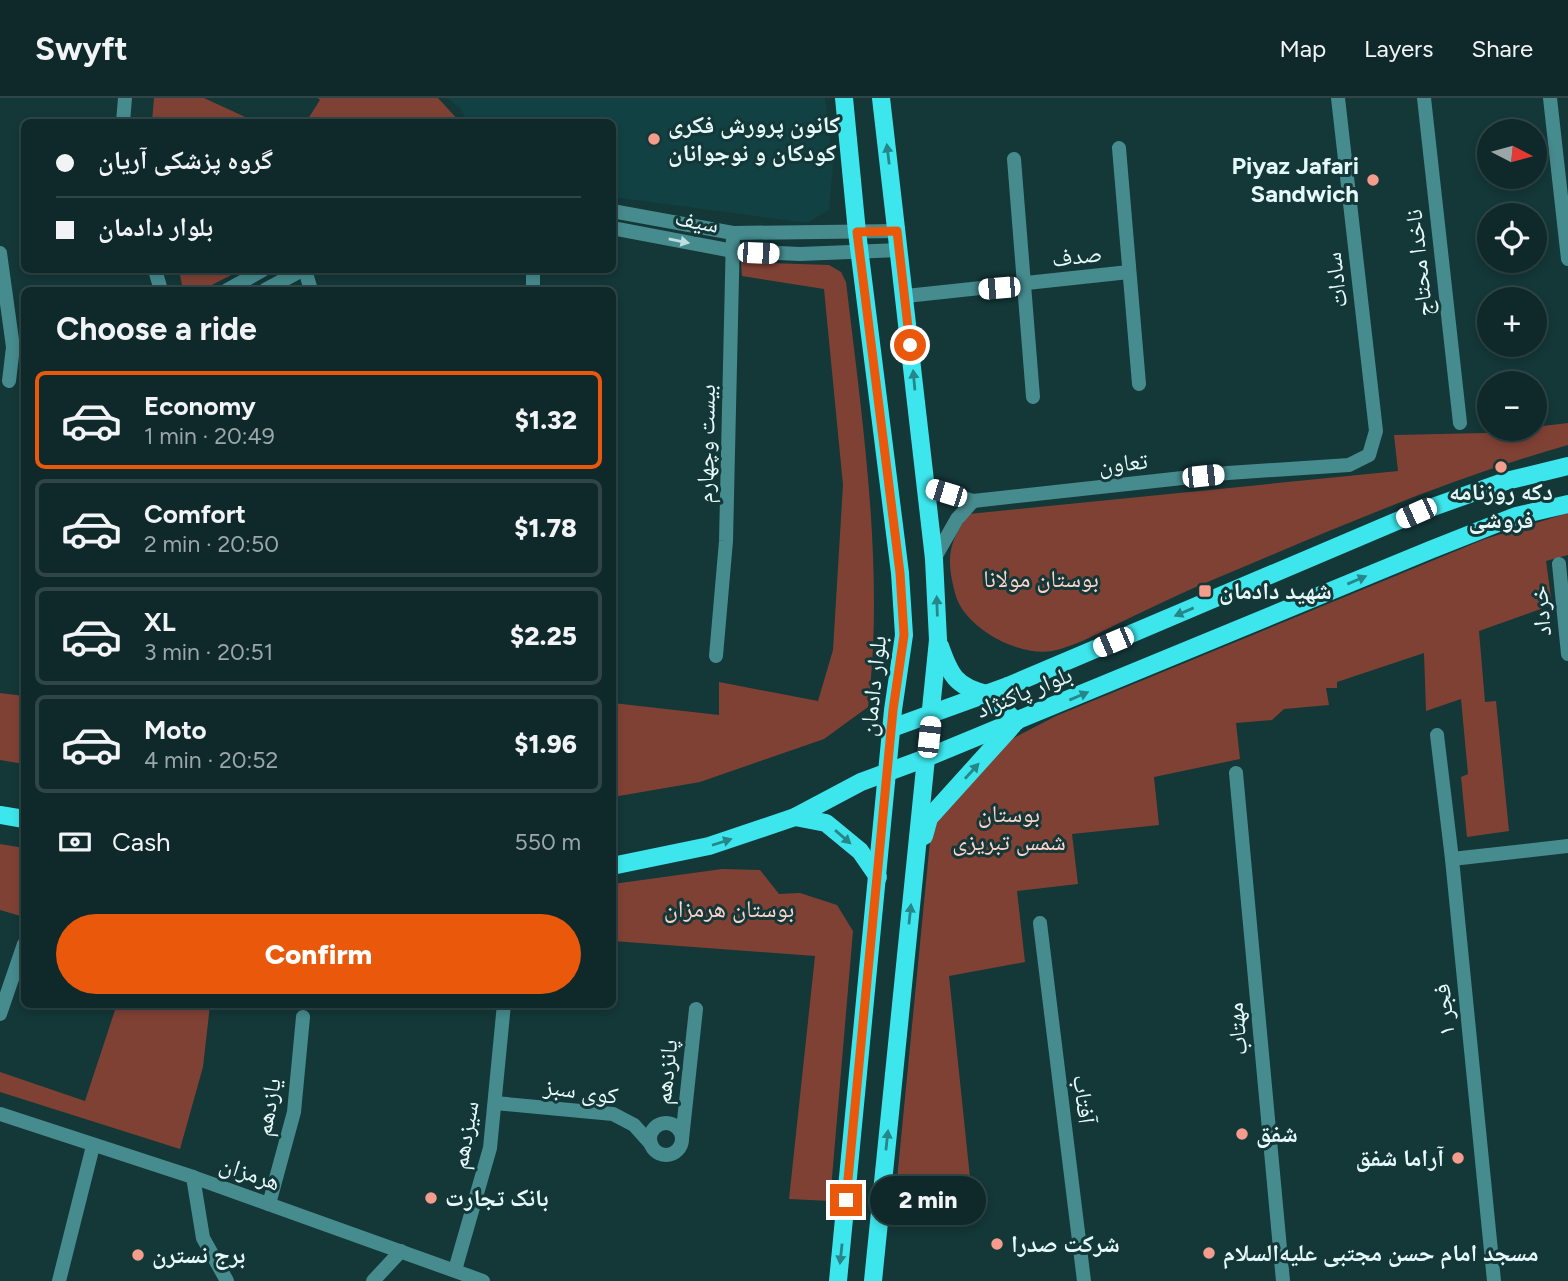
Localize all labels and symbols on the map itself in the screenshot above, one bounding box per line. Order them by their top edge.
place label: کانون پرورش فکری کودکان و نوجوانان [668,110,840,167]
north arrow [1477,119,1547,189]
marker: کانون پرورش فکری کودکان و نوجوانان [646,131,662,147]
one-way arrow [882,143,893,165]
place label: Piyaz Jafari Sandwich [1231,151,1359,208]
marker: Piyaz Jafari Sandwich [1365,172,1381,188]
street label: سیف [673,202,721,239]
street label: ناخدا محتاج [1398,208,1440,318]
one-way arrow [668,235,690,246]
street label: صدف [1050,238,1104,273]
car [737,242,780,264]
street label: سادات [1318,250,1353,310]
car [978,276,1021,300]
route start [894,329,926,361]
one-way arrow [908,369,919,391]
street label: بیست وچهارم [690,384,723,504]
street label: تعاون [1097,445,1149,480]
marker: دکه روزنامه فروشی [1493,459,1509,475]
car [1182,463,1225,489]
car [923,477,970,509]
place label: دکه روزنامه فروشی [1449,477,1553,534]
car [1393,495,1440,531]
park label: بوستان مولانا [983,564,1099,593]
one-way arrow [1346,575,1367,586]
place label: شهید دادمان [1219,576,1332,605]
marker: شهید دادمان [1197,583,1213,599]
street label: خرداد [1524,585,1557,637]
one-way arrow [931,595,942,617]
one-way arrow [1174,607,1195,618]
car [1090,624,1137,660]
street label: بلوار دادمان [853,634,892,738]
street label: بلوار پاکنژاد [971,659,1076,724]
one-way arrow [1068,690,1089,701]
car [917,715,942,759]
one-way arrow [964,762,979,779]
park label: بوستان شمس تبریزی [952,799,1066,856]
one-way arrow [834,829,852,845]
one-way arrow [711,836,732,846]
park label: بوستان هرمزان [664,894,794,923]
one-way arrow [905,902,916,924]
street label: فجر ۱ [1426,982,1461,1038]
street label: مهتاب [1220,1001,1253,1057]
street label: پانزدهم [648,1038,685,1106]
street label: کوی سبز [541,1071,620,1110]
street label: آفتاب [1067,1073,1102,1126]
street label: یازدهم [248,1076,289,1139]
street label: سیزدهم [444,1098,487,1172]
place label: شفق [1256,1119,1298,1148]
marker: شفق [1234,1126,1250,1142]
one-way arrow [882,1129,893,1151]
place label: آراما شفق [1355,1143,1444,1172]
street label: هرمزان [216,1149,284,1196]
marker: آراما شفق [1450,1150,1466,1166]
callout: 2 min [870,1176,986,1224]
place label: بانک تجارت [445,1183,549,1212]
route end [830,1184,862,1216]
marker: بانک تجارت [423,1190,439,1206]
place label: شرکت صدرا [1011,1229,1120,1258]
marker: شرکت صدرا [989,1236,1005,1252]
place label: مسجد امام حسن مجتبی علیه‌السلام [1223,1238,1539,1270]
place label: برج نسترن [152,1240,245,1270]
one-way arrow [835,1243,846,1265]
marker: مسجد امام حسن مجتبی علیه‌السلام [1201,1245,1217,1261]
marker: برج نسترن [130,1247,146,1263]

